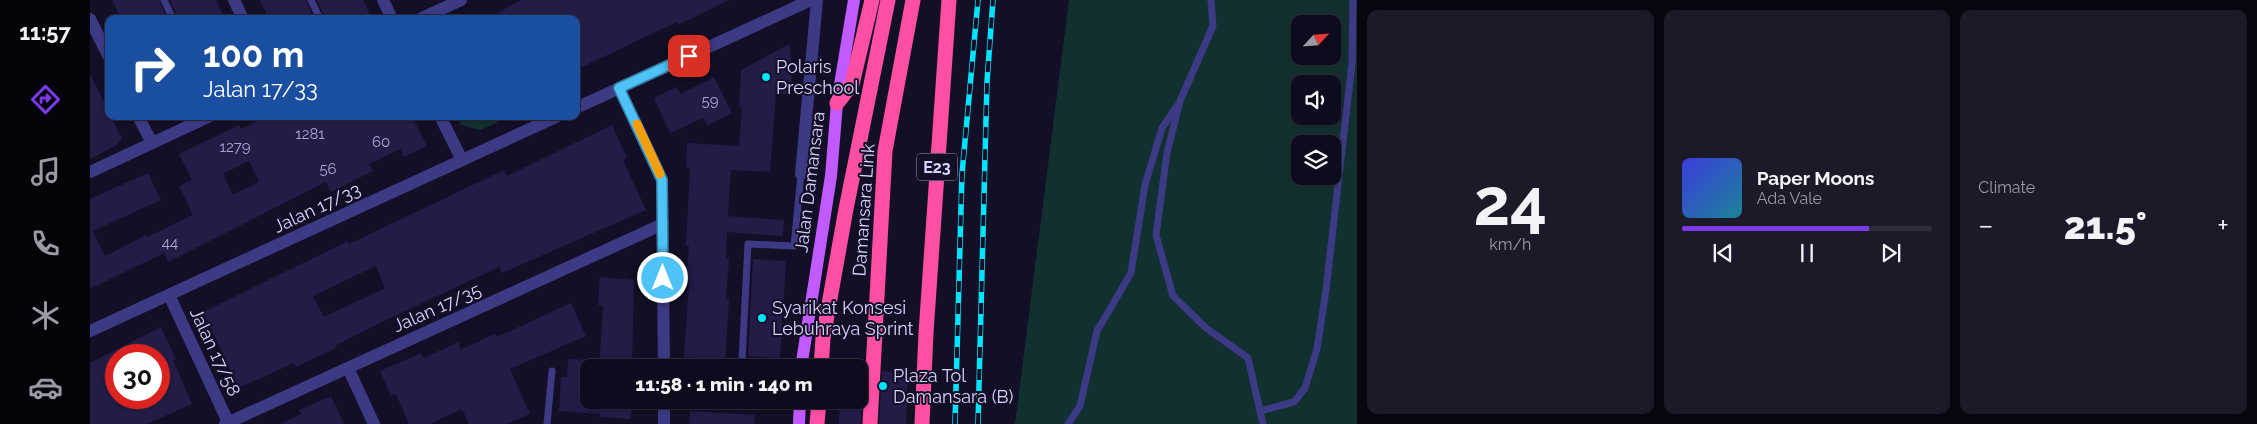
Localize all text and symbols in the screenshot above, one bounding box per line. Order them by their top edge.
north arrow [1291,15,1341,65]
map controls [1291,15,1341,185]
text: 11:57 [19,19,71,45]
text: 100 m [203,34,304,75]
icon: right [120,35,185,100]
pin [668,35,710,77]
icon: arrive [675,42,703,70]
place label: Polaris Preschool [776,56,859,98]
marker: Polaris Preschool [760,71,772,83]
button: sound [1291,75,1341,125]
text: Jalan 17/33 [203,76,318,102]
icon: directions [28,82,63,117]
house number: 59 [702,92,719,110]
street label: Jalan Damansara [790,110,829,254]
house number: 1281 [295,125,325,143]
house number: 60 [372,133,390,151]
button: layers [1291,135,1341,185]
house number: 1279 [219,138,251,156]
street label: Damansara Link [848,142,879,277]
icon: music [28,154,63,189]
road number: E23 [917,154,957,180]
house number: 56 [319,160,337,178]
text: 24 [1473,164,1547,240]
text: Paper Moons [1757,167,1874,189]
street label: Jalan 17/33 [270,178,364,237]
text: Climate [1978,178,2035,197]
text: Ada Vale [1757,189,1822,208]
text: 21.5° [2064,203,2147,248]
text: − [1978,209,1993,242]
text: + [2217,209,2229,242]
icon: phone [28,226,63,261]
house number: 44 [162,234,178,252]
text: km/h [1489,235,1531,254]
icon: previous [1709,239,1737,267]
icon: pause [1793,239,1821,267]
icon: next [1877,239,1905,267]
position arrow [636,251,688,303]
street label: Jalan 17/35 [390,279,484,336]
place label: Syarikat Konsesi Lebuhraya Sprint [772,297,914,339]
icon: climate [28,298,63,333]
street label: Jalan 17/58 [186,304,245,399]
marker: Syarikat Konsesi Lebuhraya Sprint [756,312,768,324]
speed limit sign: 30 [105,344,170,409]
place label: Plaza Tol Damansara (B) [893,365,1013,407]
icon: car [28,370,63,405]
text: 11:58 · 1 min · 140 m [635,373,813,395]
marker: Plaza Tol Damansara (B) [877,380,889,392]

